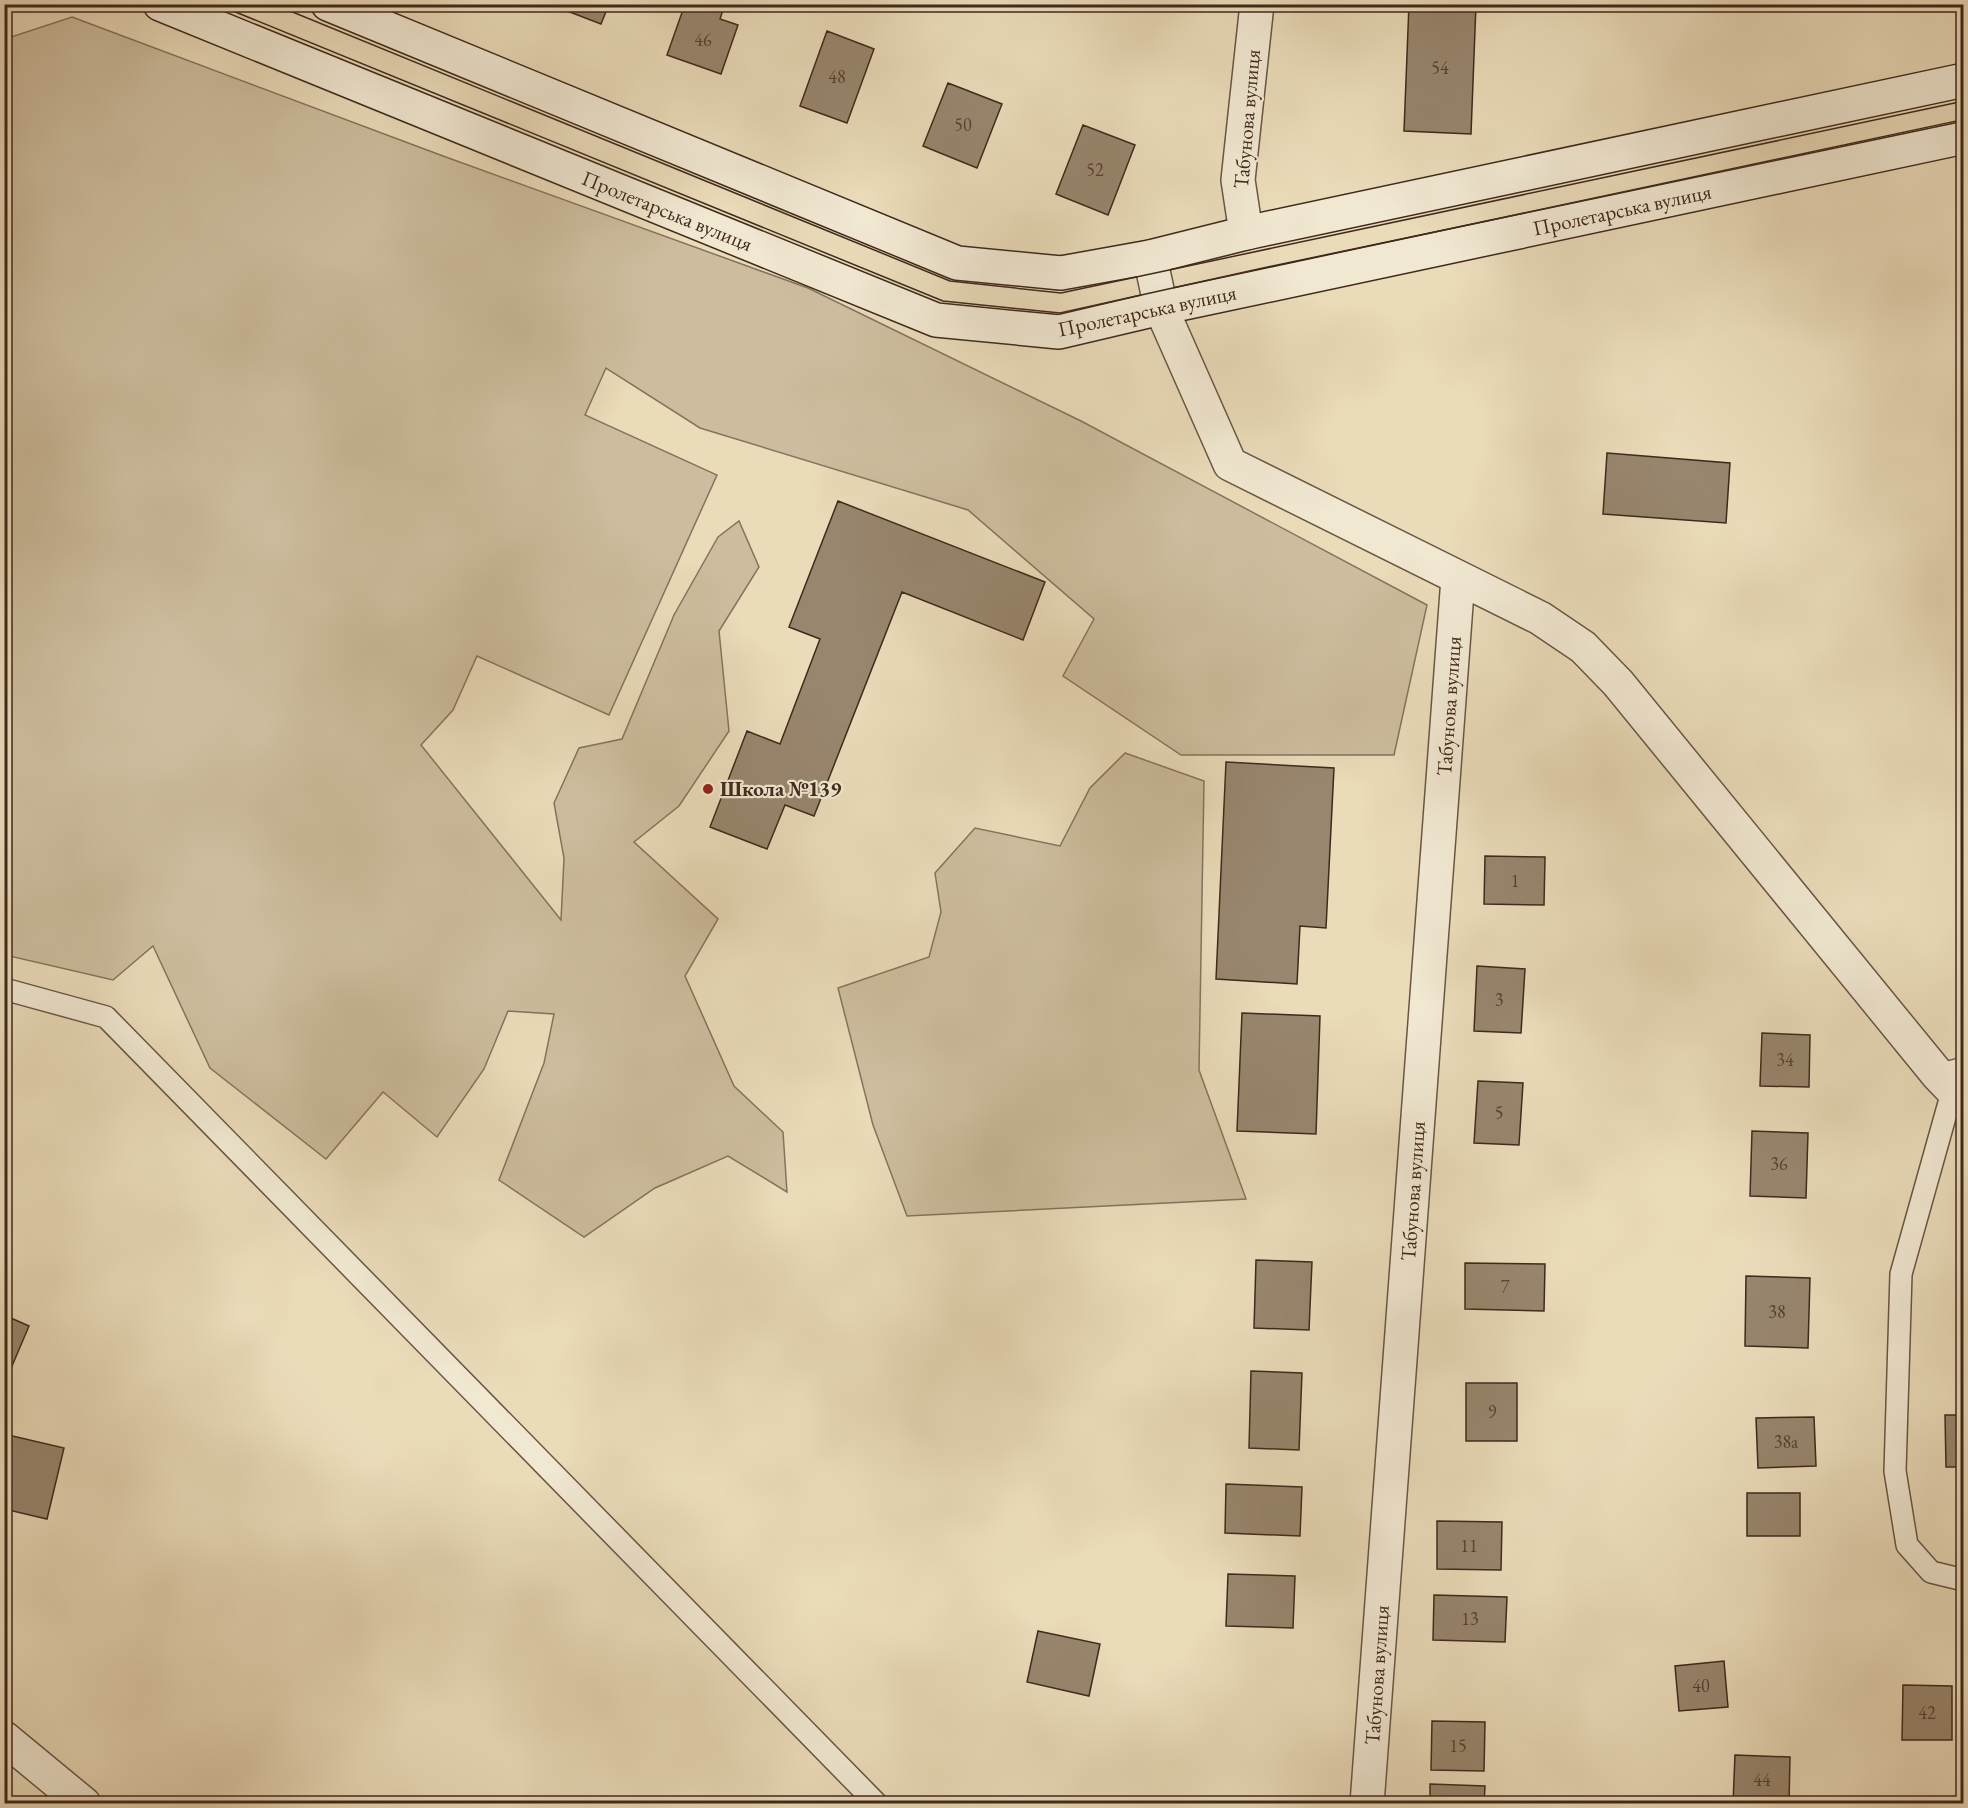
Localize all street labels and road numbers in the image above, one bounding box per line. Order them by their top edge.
street label: Табунова вулиця [1227,48,1266,190]
street label: Пролетарська вулиця [578,164,756,257]
street label: Пролетарська вулиця [1530,177,1714,242]
street label: Пролетарська вулиця [1055,278,1239,343]
street label: Табунова вулиця [1430,635,1467,777]
street label: Табунова вулиця [1394,1120,1431,1262]
street label: Табунова вулиця [1358,1604,1395,1746]

